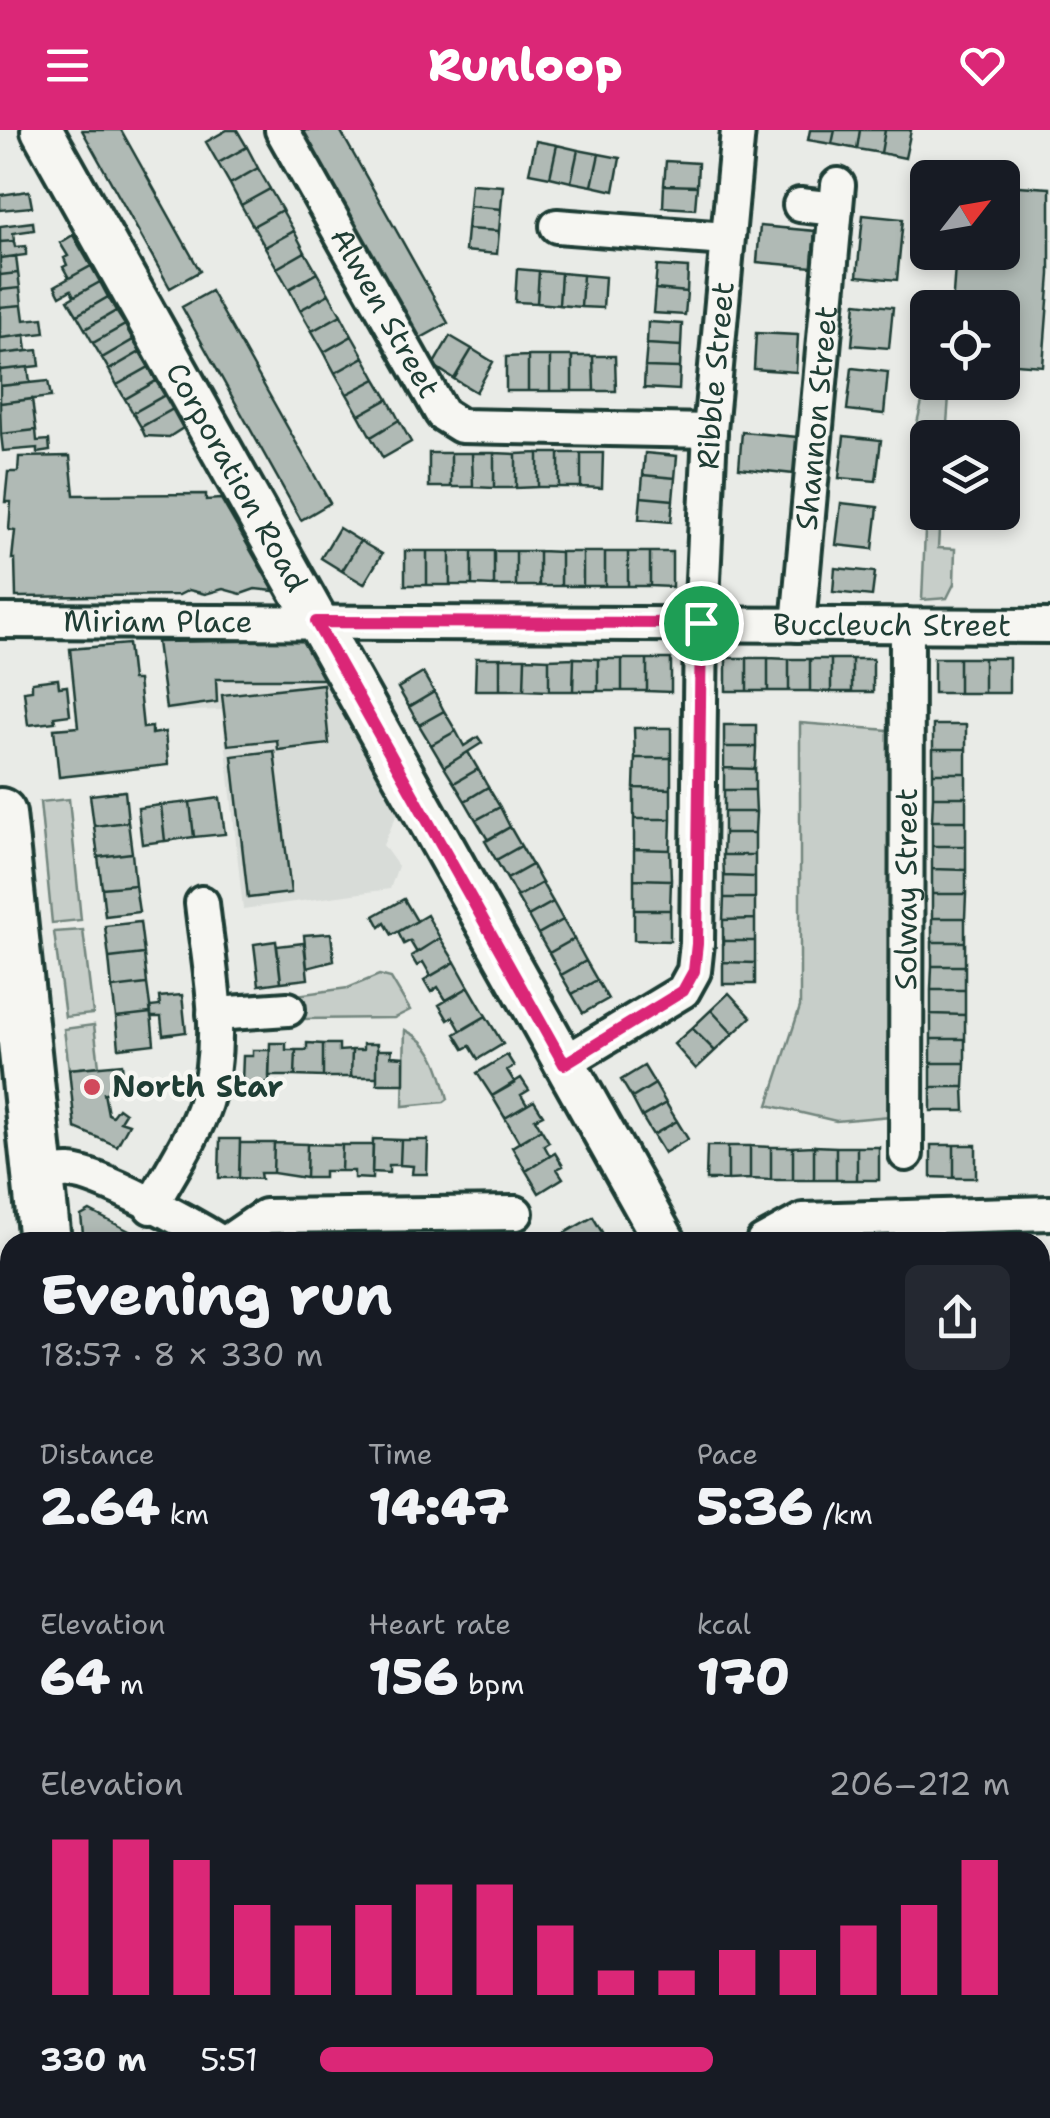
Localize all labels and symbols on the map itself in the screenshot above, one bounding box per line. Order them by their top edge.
north arrow [910,160,1020,270]
street label: Alwen Street [321,220,450,405]
street label: Ribble Street [687,280,744,470]
street label: Shannon Street [786,304,847,532]
street label: Corporation Road [156,355,318,599]
pin [659,581,744,666]
street label: Miriam Place [63,600,253,642]
street label: Buccleuch Street [773,604,1011,646]
street label: Solway Street [885,788,927,990]
place label: North Star [112,1066,283,1107]
marker: North Star [81,1076,103,1098]

